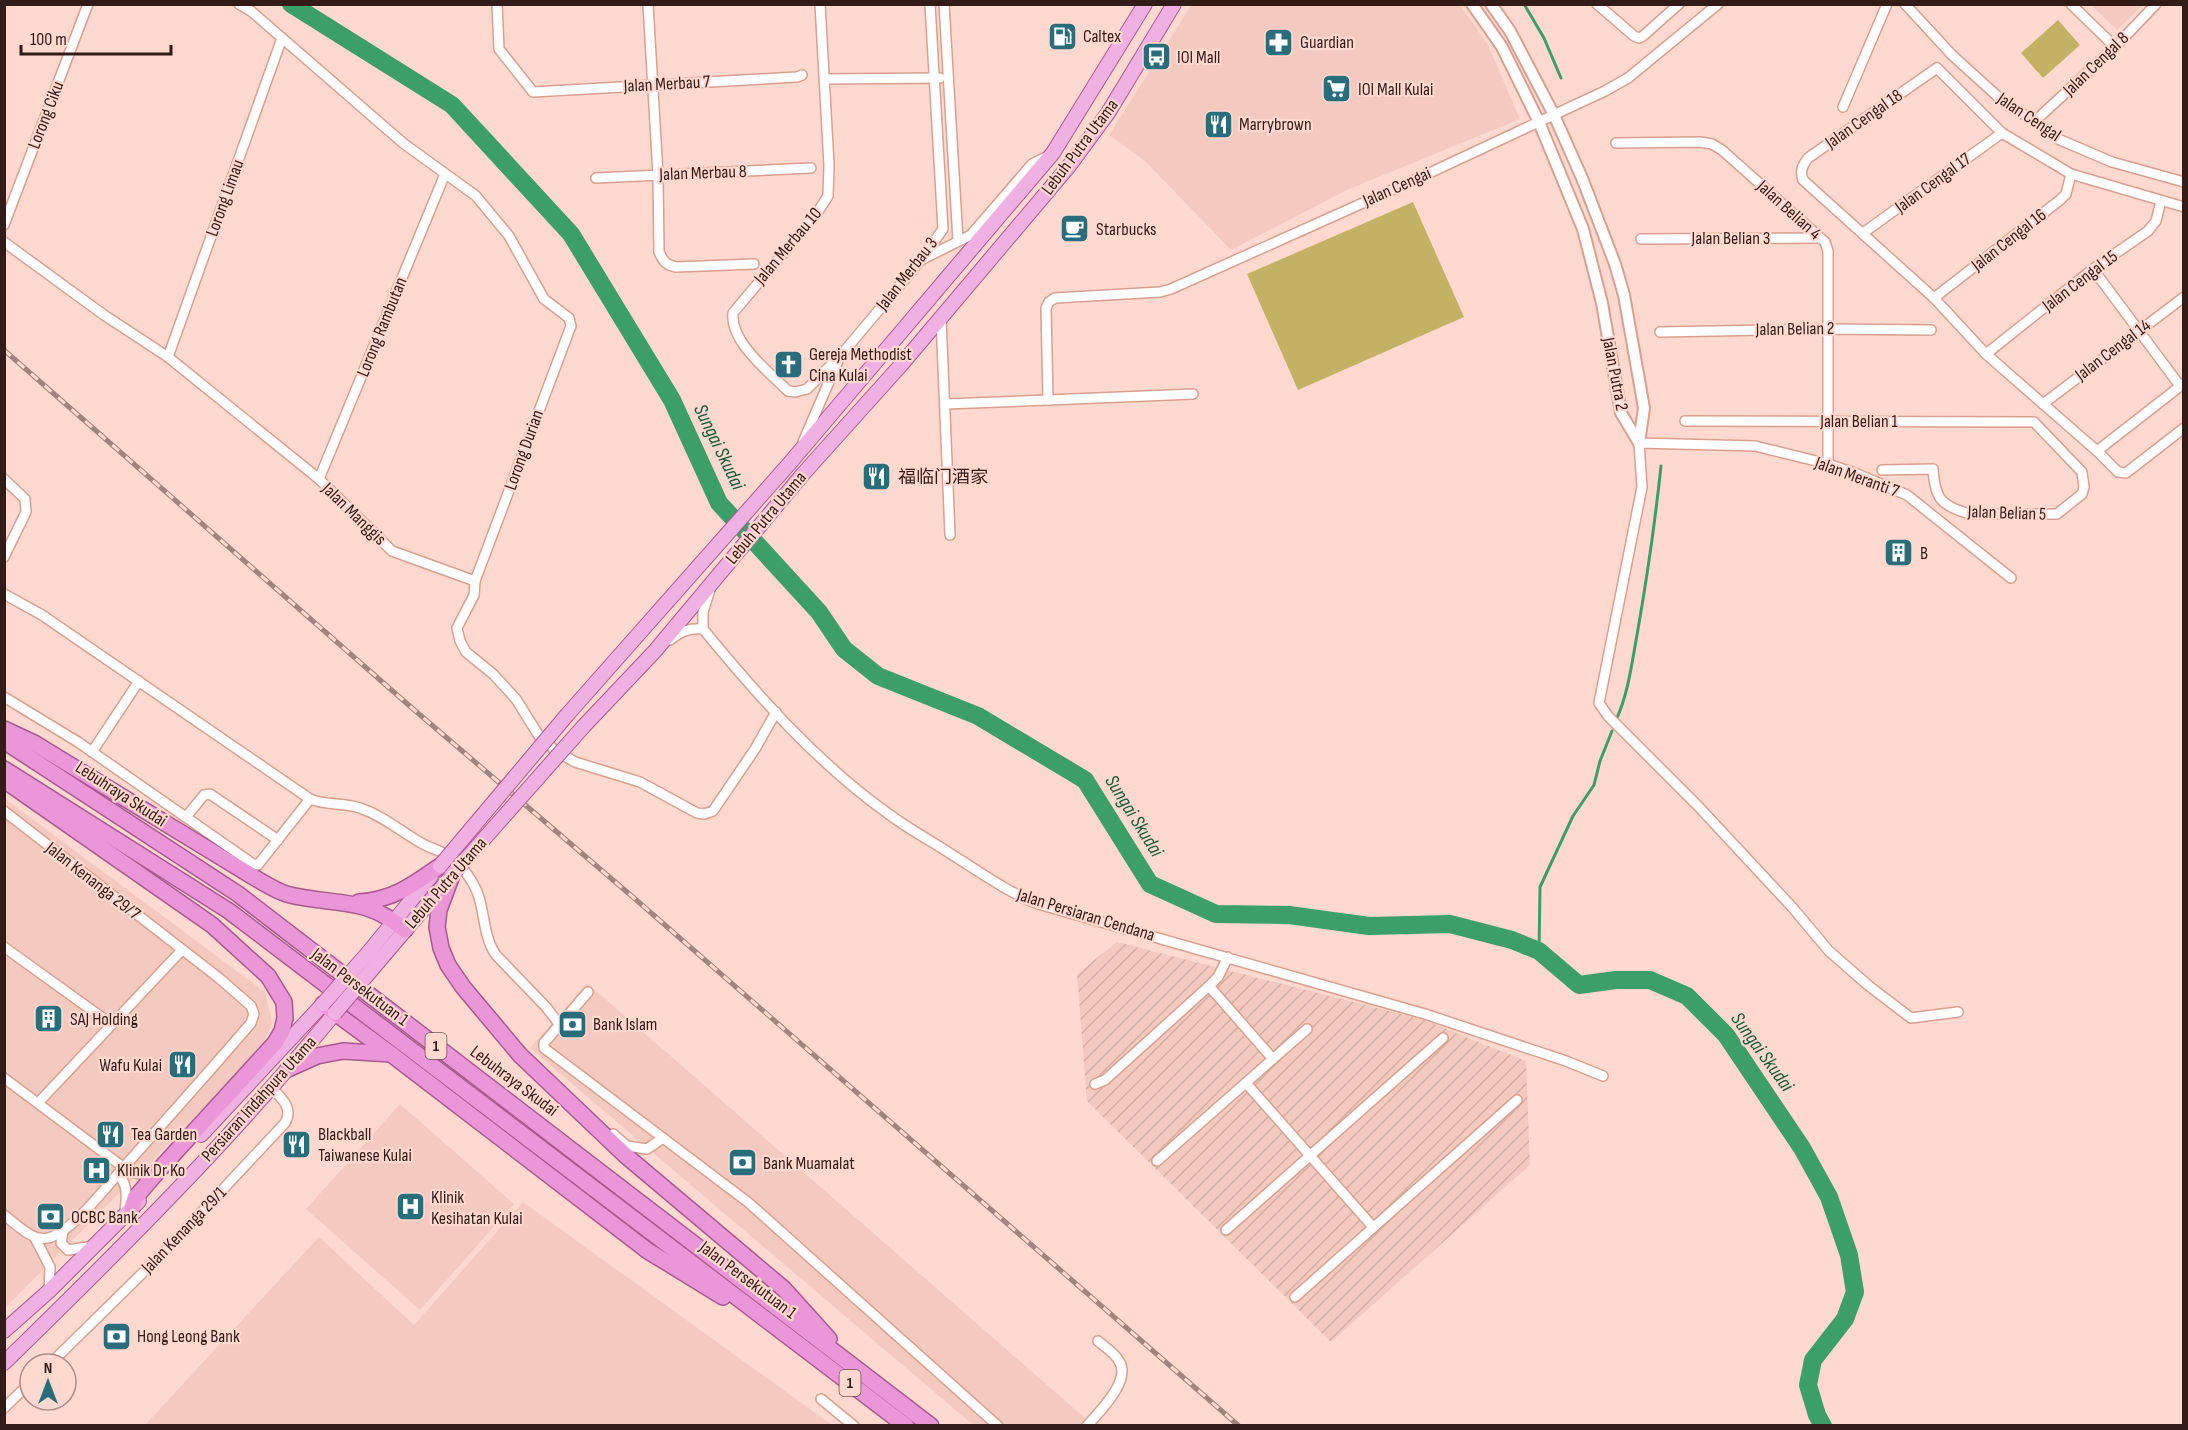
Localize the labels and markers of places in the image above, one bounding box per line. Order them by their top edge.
fuel station icon: Caltex [1046,20,1078,52]
place label: Caltex [1083,26,1121,47]
pharmacy icon: Guardian [1263,26,1295,58]
place label: Guardian [1300,32,1354,53]
bus stop icon: IOI Mall [1140,41,1172,73]
place label: IOI Mall [1177,47,1220,68]
supermarket icon: IOI Mall Kulai [1321,73,1353,105]
place label: IOI Mall Kulai [1358,79,1433,100]
restaurant icon: Marrybrown [1202,108,1234,140]
place label: Marrybrown [1239,114,1312,135]
cafe icon: Starbucks [1059,213,1091,245]
place label: Starbucks [1096,219,1156,240]
place label: Gereja Methodist Cina Kulai [809,344,912,386]
church icon: Gereja Methodist Cina Kulai [772,348,804,380]
restaurant icon: 福临门酒家 [861,461,893,493]
place label: 福临门酒家 [898,467,988,488]
building icon: B [1883,537,1915,569]
place label: B [1920,543,1928,564]
building icon: SAJ Holding [33,1003,65,1035]
bank icon: Bank Islam [556,1008,588,1040]
place label: SAJ Holding [70,1009,138,1030]
place label: Bank Islam [593,1014,657,1035]
restaurant icon: Wafu Kulai [167,1049,199,1081]
place label: Wafu Kulai [99,1055,162,1076]
restaurant icon: Tea Garden [94,1118,126,1150]
place label: Tea Garden [131,1124,197,1145]
place label: Blackball Taiwanese Kulai [318,1124,412,1166]
restaurant icon: Blackball Taiwanese Kulai [281,1128,313,1160]
bank icon: Bank Muamalat [726,1147,758,1179]
place label: Bank Muamalat [763,1153,855,1174]
hospital icon: Klinik Dr Ko [80,1154,112,1186]
place label: Klinik Dr Ko [117,1160,185,1181]
place label: Klinik Kesihatan Kulai [431,1187,522,1229]
hospital icon: Klinik Kesihatan Kulai [394,1191,426,1223]
bank icon: OCBC Bank [34,1201,66,1233]
place label: OCBC Bank [71,1207,138,1228]
bank icon: Hong Leong Bank [100,1320,132,1352]
place label: Hong Leong Bank [137,1326,240,1347]

